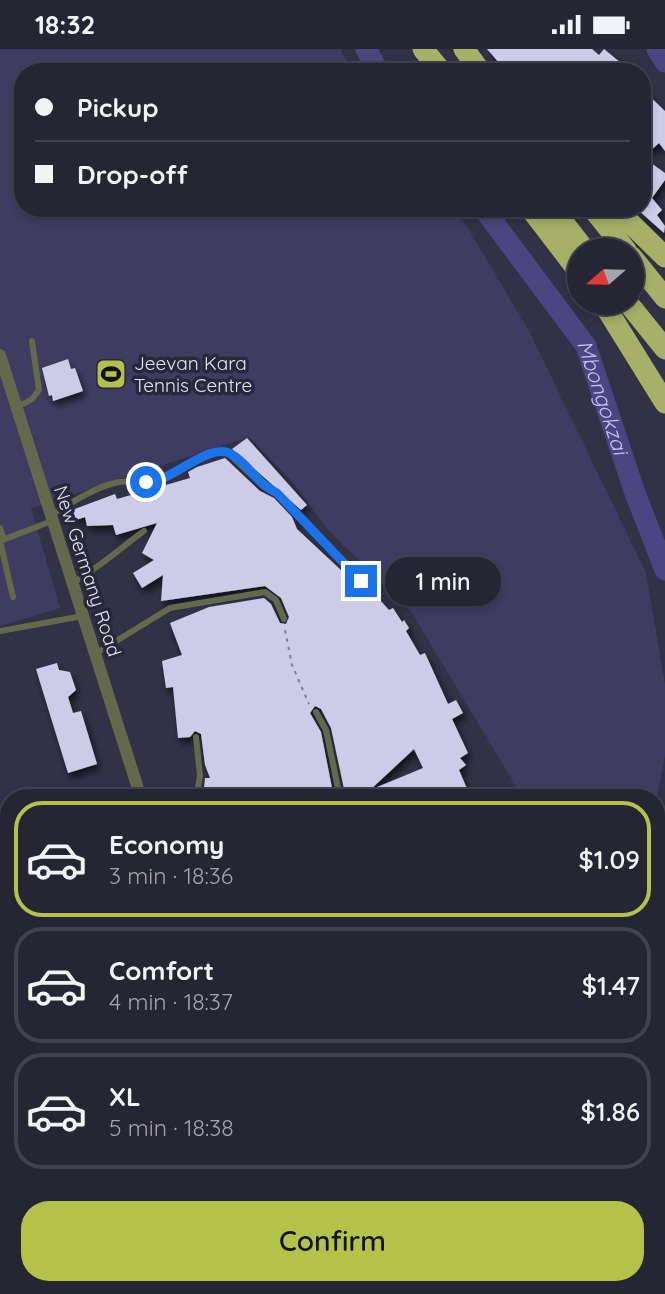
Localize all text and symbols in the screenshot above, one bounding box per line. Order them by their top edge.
text: 18:32 [35,8,95,41]
text: Pickup [77,91,159,124]
text: Drop-off [77,158,188,191]
north arrow [567,238,644,315]
map controls [567,238,644,315]
water label: Mbongokzai [572,337,635,460]
place label: Jeevan Kara Tennis Centre [134,351,252,397]
sports icon: Jeevan Kara Tennis Centre [94,357,128,391]
route start [130,466,162,498]
street label: New Germany Road [49,483,127,659]
callout: 1 min [386,557,501,605]
route end [345,565,377,597]
text: 1 min [415,567,471,596]
icon: car [25,828,88,891]
text: Economy [109,828,224,861]
text: $1.09 [578,843,640,876]
text: 3 min · 18:36 [109,861,233,890]
icon: car [25,954,88,1017]
text: Comfort [109,954,214,987]
text: $1.47 [582,969,640,1002]
text: 4 min · 18:37 [109,987,233,1016]
icon: car [25,1080,88,1143]
text: XL [109,1080,141,1113]
text: $1.86 [581,1095,640,1128]
text: 5 min · 18:38 [109,1113,234,1142]
button: Confirm [21,1201,644,1281]

